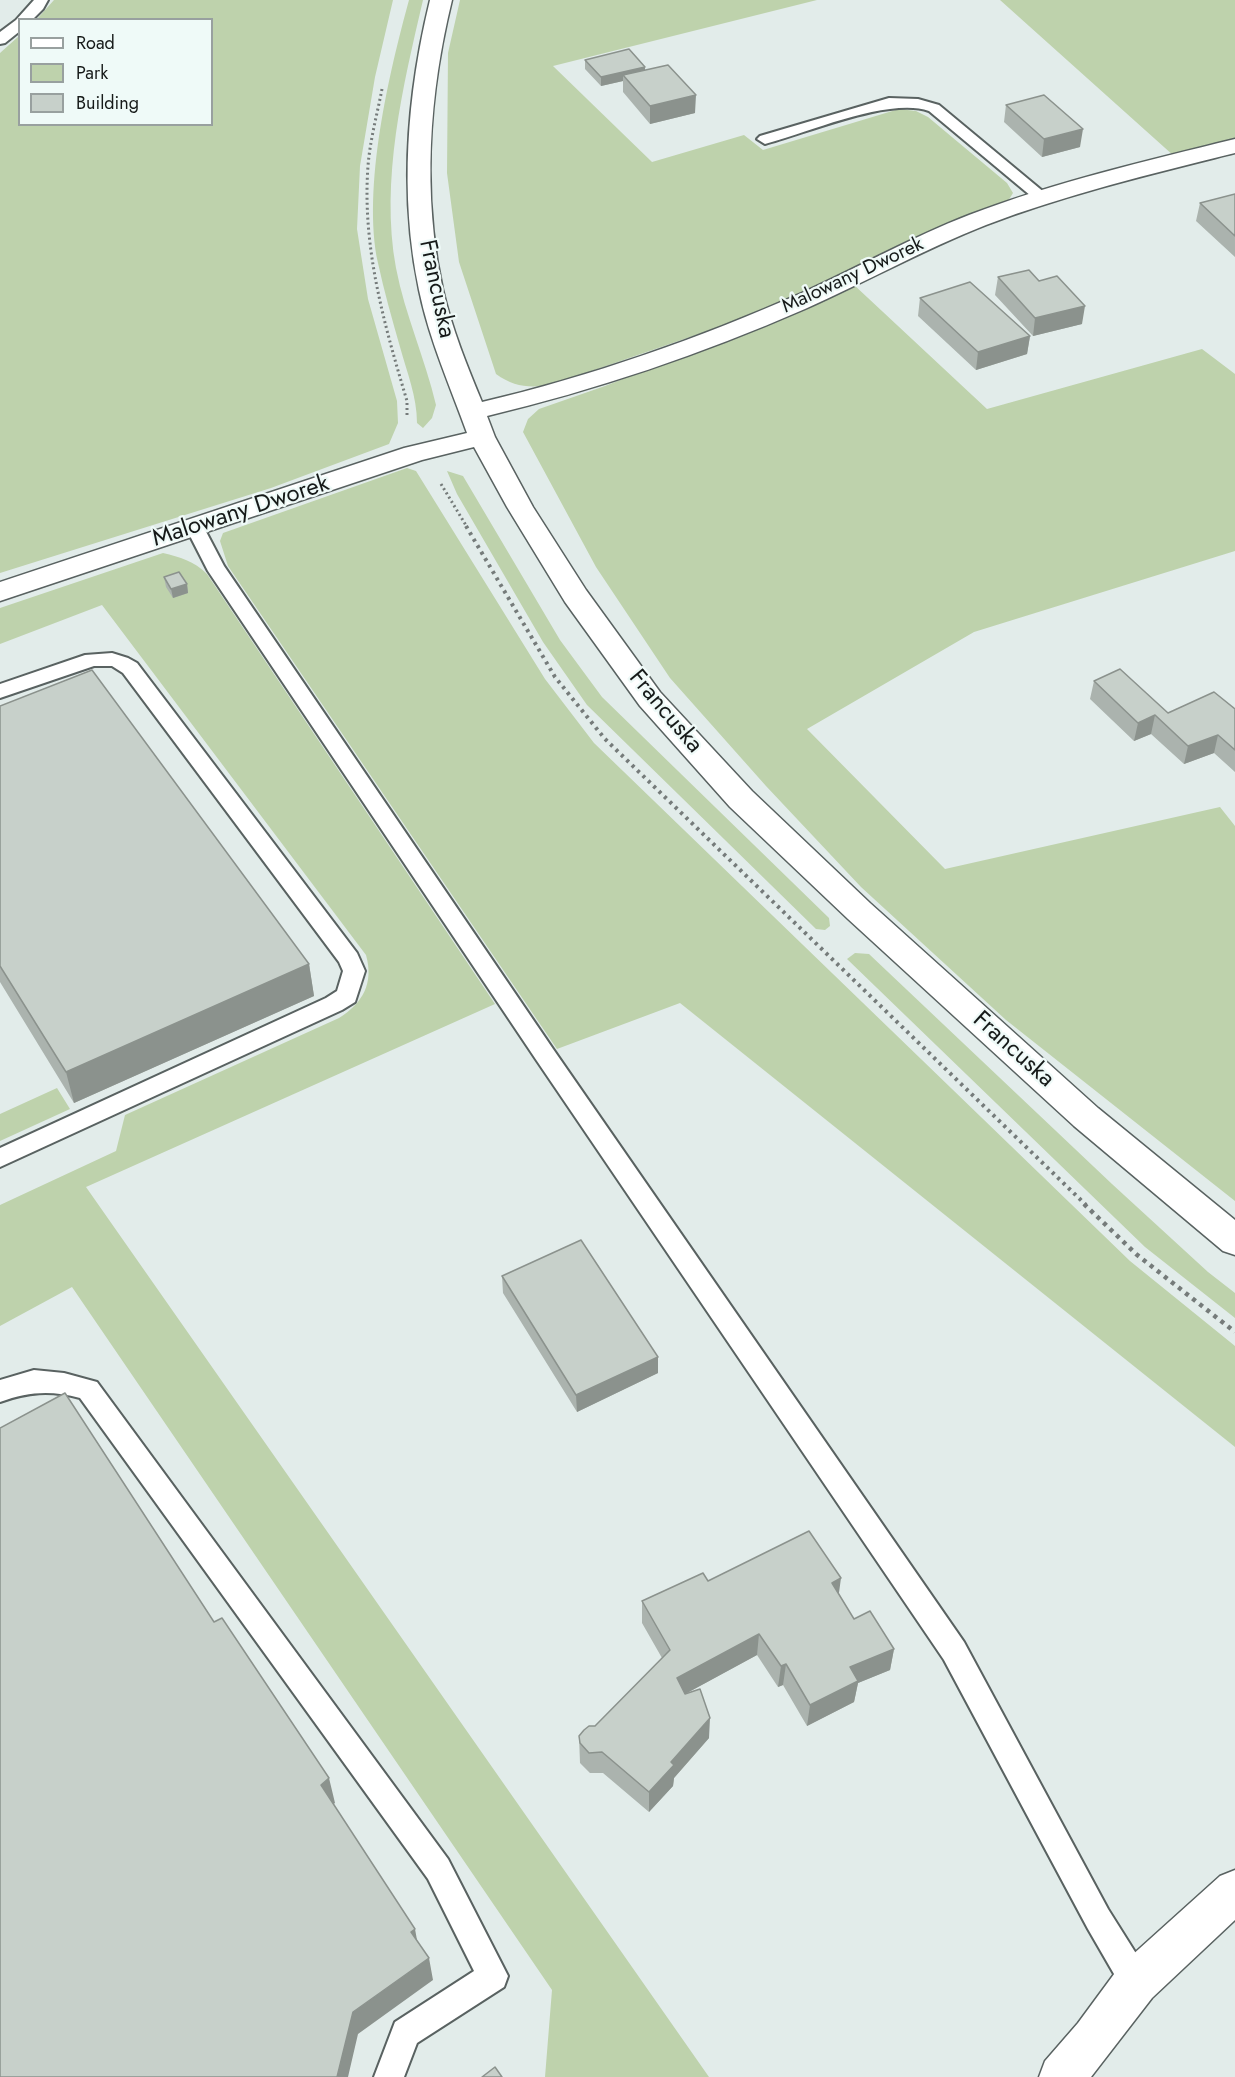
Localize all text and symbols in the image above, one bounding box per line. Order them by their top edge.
legend [18,18,213,126]
text: Road [76,30,115,56]
text: Park [76,60,108,86]
text: Building [76,90,139,116]
street label: Malowany Dworek [778,233,928,319]
street label: Francuska [412,237,460,341]
street label: Malowany Dworek [149,470,333,554]
street label: Francuska [622,665,708,759]
street label: Francuska [966,1006,1060,1094]

